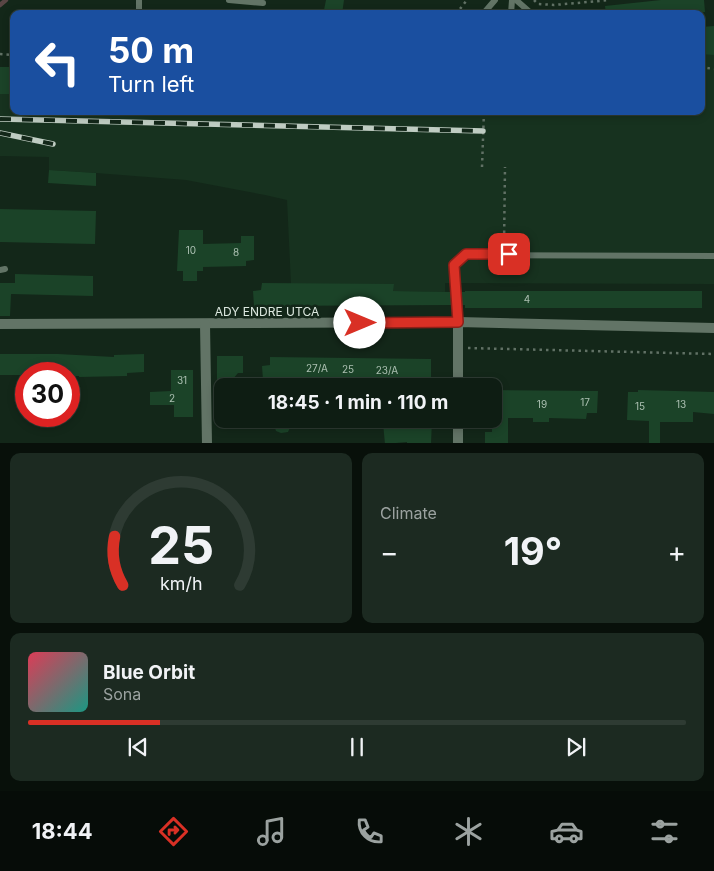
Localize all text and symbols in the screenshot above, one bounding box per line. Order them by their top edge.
text: 50 m [108,29,194,71]
icon: left [25,30,90,95]
text: Turn left [108,71,194,97]
pin [488,233,530,275]
icon: arrive [495,240,523,268]
house number: 10 [186,244,196,256]
house number: 8 [233,246,239,258]
house number: 4 [524,293,530,305]
position arrow [333,296,385,348]
street label: ADY ENDRE UTCA [215,304,319,319]
speed limit sign: 30 [15,362,80,427]
house number: 27/A [306,362,328,374]
house number: 25 [342,363,354,375]
house number: 23/A [376,364,398,376]
house number: 31 [177,374,187,386]
text: 18:45 · 1 min · 110 m [268,391,448,414]
house number: 2 [169,392,175,404]
house number: 17 [580,396,590,408]
house number: 19 [537,398,547,410]
house number: 13 [676,398,686,410]
house number: 15 [635,400,645,412]
text: Climate [380,503,437,523]
text: 25 [148,514,214,577]
text: 19° [504,528,562,574]
text: − [380,535,399,569]
text: + [667,535,686,569]
text: km/h [160,573,202,594]
text: Blue Orbit [103,661,195,684]
text: Sona [103,684,141,704]
icon: previous [124,733,152,761]
icon: pause [343,733,371,761]
icon: next [562,733,590,761]
icon: directions [156,814,191,849]
icon: music [254,814,289,849]
icon: phone [352,814,387,849]
icon: climate [451,814,486,849]
icon: car [549,814,584,849]
icon: filters [647,814,682,849]
text: 18:44 [32,818,93,844]

